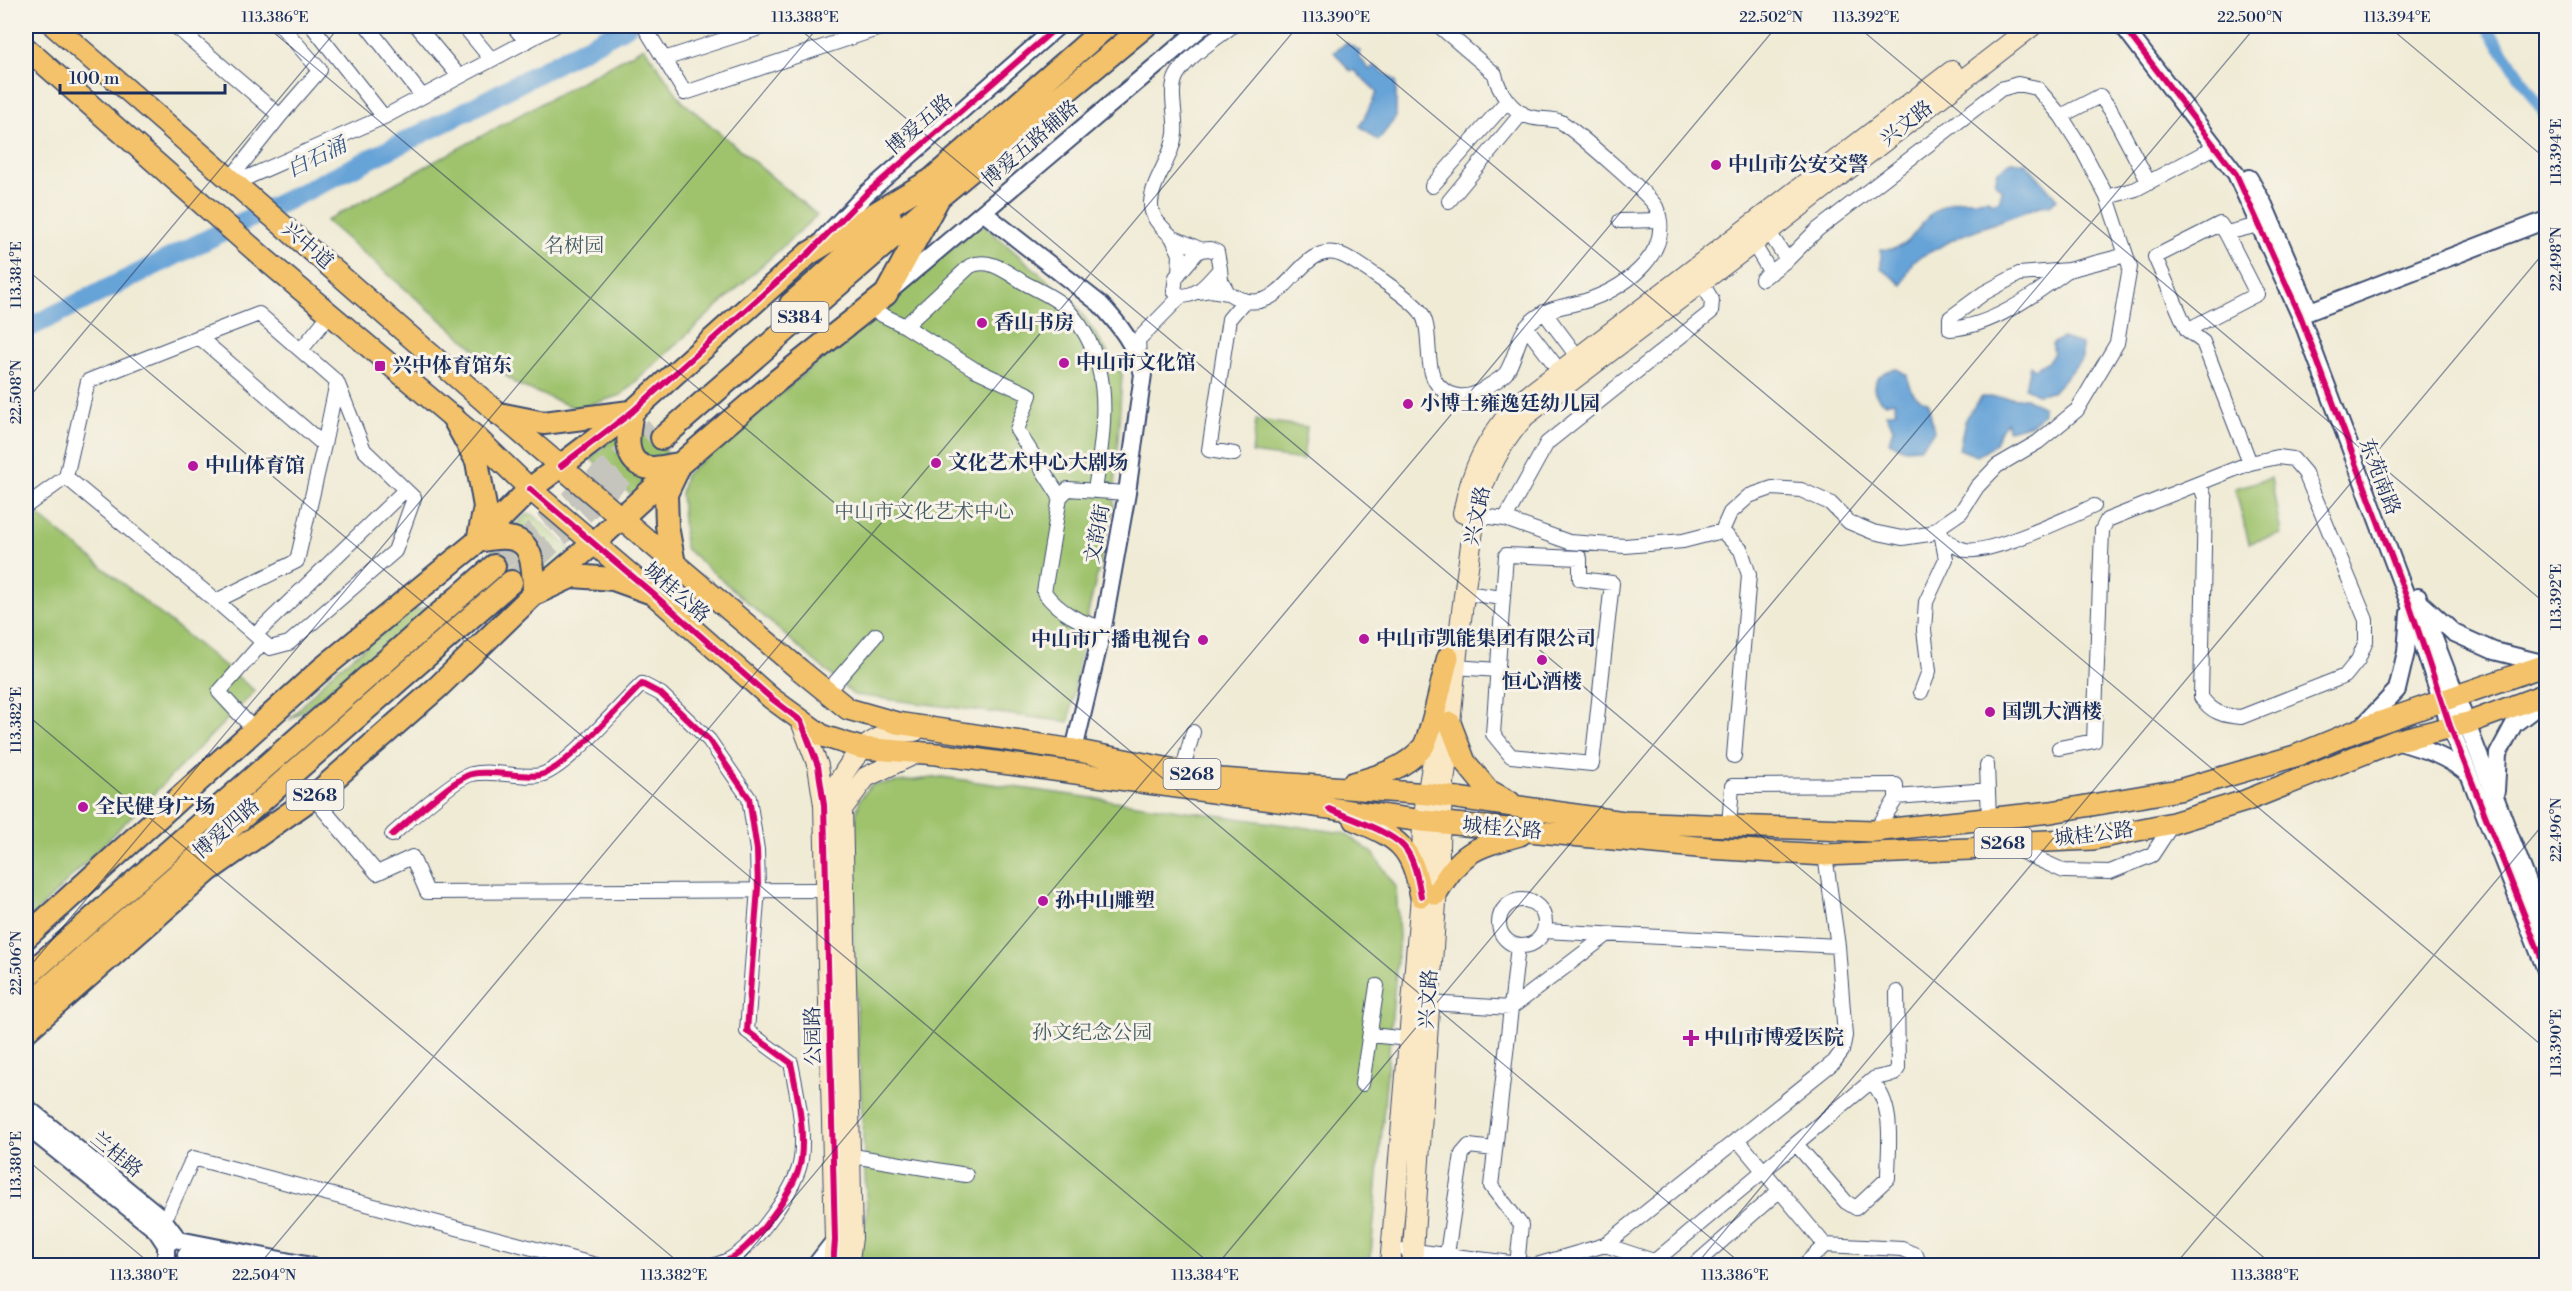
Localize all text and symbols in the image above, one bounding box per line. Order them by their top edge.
text: 113.386°E [241,8,309,27]
text: 113.388°E [771,8,839,27]
text: 113.390°E [1302,8,1370,27]
text: 22.502°N [1739,8,1803,27]
text: 113.392°E [1833,8,1899,27]
text: 22.500°N [2217,8,2283,27]
text: 113.394°E [2363,8,2431,27]
scale bar [60,57,225,95]
text: 100 m [69,67,120,90]
street label: 博爱五路 [882,89,958,161]
street label: 博爱五路辅路 [978,95,1084,193]
street label: 兴文路 [1876,96,1938,152]
text: 113.394°E [2547,118,2566,186]
water label: 白石涌 [283,132,353,183]
place label: 中山市公安交警 [1728,153,1868,178]
marker: 中山市公安交警 [1709,158,1723,172]
street label: 兴中道 [276,217,338,275]
text: 22.498°N [2547,227,2566,291]
park label: 名树园 [544,234,604,259]
text: 113.384°E [7,241,26,309]
road number: S384 [772,302,828,332]
place label: 香山书房 [994,311,1074,336]
marker: 香山书房 [975,316,989,330]
place label: 中山市文化馆 [1076,351,1196,376]
place label: 兴中体育馆东 [392,354,512,379]
marker: 中山市文化馆 [1057,356,1071,370]
marker: 兴中体育馆东 [373,359,387,373]
text: 22.508°N [7,360,26,424]
place label: 小博士雍逸廷幼儿园 [1420,392,1600,417]
marker: 小博士雍逸廷幼儿园 [1401,397,1415,411]
street label: 东苑南路 [2353,435,2405,519]
place label: 文化艺术中心大剧场 [948,451,1128,476]
place label: 中山体育馆 [205,454,305,479]
marker: 文化艺术中心大剧场 [929,456,943,470]
marker: 中山体育馆 [186,459,200,473]
street label: 兴文路 [1460,484,1496,548]
park label: 中山市文化艺术中心 [834,500,1014,525]
street label: 文韵街 [1080,502,1116,566]
street label: 城桂公路 [638,557,714,629]
text: 113.392°E [2547,564,2566,630]
place label: 中山市凯能集团有限公司 [1376,627,1596,652]
place label: 中山市广播电视台 [1031,628,1191,653]
marker: 中山市凯能集团有限公司 [1357,632,1371,646]
marker: 中山市广播电视台 [1196,633,1210,647]
marker: 恒心酒楼 [1535,653,1549,667]
place label: 恒心酒楼 [1502,670,1582,695]
text: 113.382°E [7,687,26,753]
place label: 国凯大酒楼 [2002,700,2102,725]
marker: 国凯大酒楼 [1983,705,1997,719]
road number: S268 [1164,759,1220,789]
road number: S268 [286,780,344,810]
street label: 博爱四路 [189,793,265,865]
place label: 全民健身广场 [95,795,215,820]
text: 22.496°N [2547,798,2566,862]
marker: 全民健身广场 [76,800,90,814]
street label: 城桂公路 [1461,813,1543,845]
street label: 城桂公路 [2053,818,2135,852]
road number: S268 [1974,828,2032,858]
place label: 孙中山雕塑 [1055,889,1155,914]
marker: 孙中山雕塑 [1036,894,1050,908]
text: 22.506°N [7,931,26,995]
street label: 兴文路 [1414,968,1444,1030]
street label: 公园路 [801,1006,827,1066]
text: 113.390°E [2547,1009,2566,1077]
park label: 孙文纪念公园 [1032,1021,1152,1046]
place label: 中山市博爱医院 [1704,1026,1844,1051]
marker: 中山市博爱医院 [1682,1029,1700,1047]
street label: 兰桂路 [85,1126,147,1184]
text: 113.380°E [7,1131,26,1199]
text: 113.380°E [110,1266,178,1285]
text: 22.504°N [232,1266,296,1285]
text: 113.382°E [641,1266,707,1285]
text: 113.384°E [1171,1266,1239,1285]
text: 113.386°E [1701,1266,1769,1285]
text: 113.388°E [2231,1266,2299,1285]

